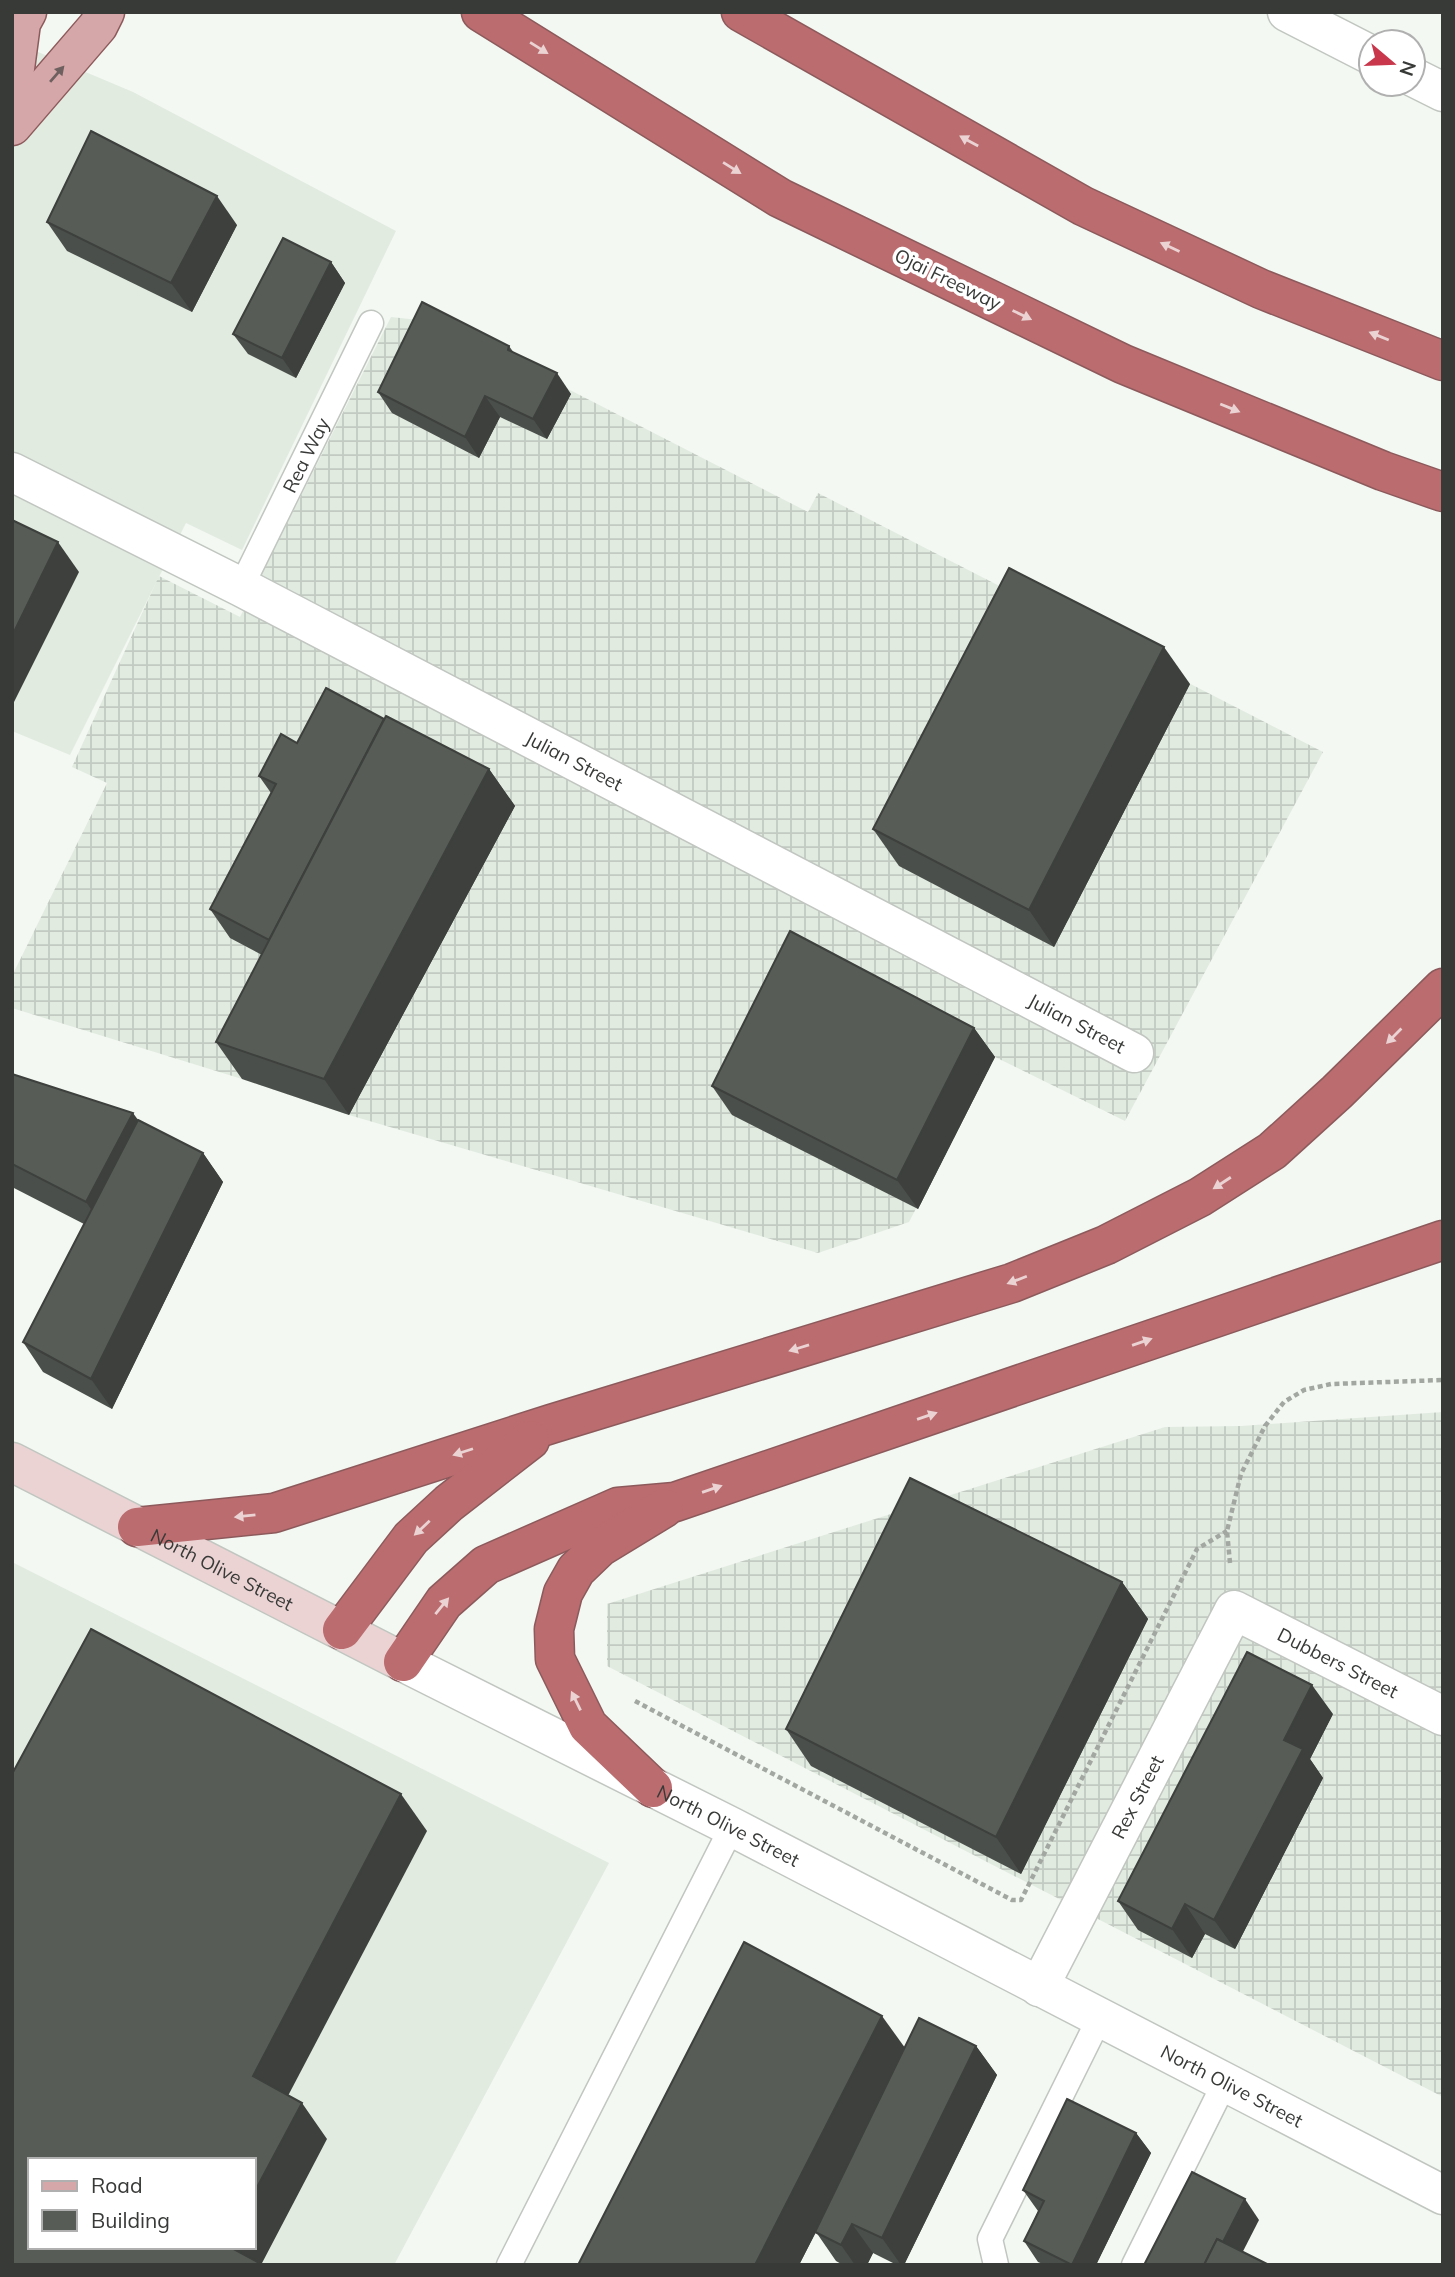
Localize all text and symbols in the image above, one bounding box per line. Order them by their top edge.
north arrow [1357,28,1427,98]
one-way arrow [529,42,548,55]
text: N [1394,58,1422,79]
one-way arrow [49,65,65,83]
one-way arrow [959,135,978,147]
one-way arrow [722,162,741,175]
one-way arrow [1160,241,1180,252]
street label: Ojai Freeway [891,243,1005,315]
one-way arrow [1012,310,1032,321]
one-way arrow [1369,330,1390,341]
one-way arrow [1219,403,1240,414]
street label: Rea Way [277,413,335,497]
street label: Julian Street [521,726,627,796]
street label: Julian Street [1024,988,1130,1059]
one-way arrow [1386,1027,1403,1043]
one-way arrow [1212,1176,1231,1189]
one-way arrow [1006,1275,1027,1286]
one-way arrow [1132,1336,1153,1347]
one-way arrow [789,1343,810,1353]
one-way arrow [917,1410,938,1421]
one-way arrow [452,1447,473,1458]
one-way arrow [701,1483,722,1494]
one-way arrow [234,1511,256,1522]
one-way arrow [414,1520,431,1536]
street label: North Olive Street [147,1523,298,1616]
one-way arrow [434,1598,449,1615]
street label: Dubbers Street [1274,1622,1403,1703]
one-way arrow [570,1691,582,1711]
street label: Rex Street [1106,1751,1169,1843]
street label: North Olive Street [653,1779,804,1872]
street label: North Olive Street [1157,2039,1307,2133]
legend [28,2158,256,2249]
text: Road [91,2172,142,2198]
text: Building [91,2207,170,2233]

